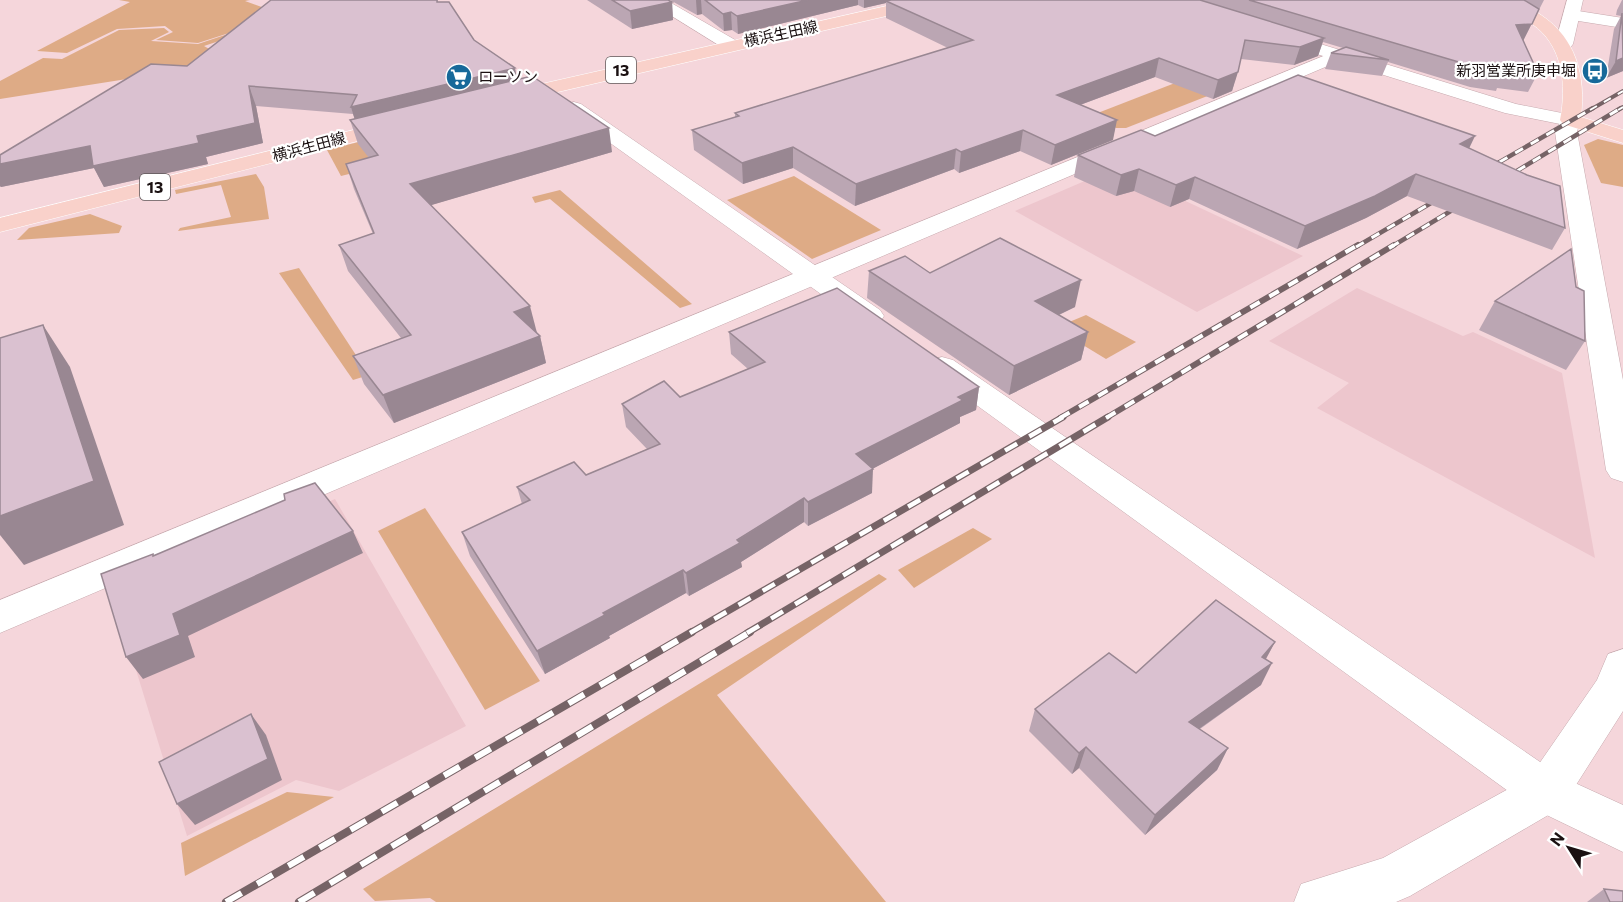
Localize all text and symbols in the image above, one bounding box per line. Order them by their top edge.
street label: 横浜生田線 [742,16,819,50]
bus stop icon: 新羽営業所庚申堀 [1580,56,1610,86]
road number: 13 [606,57,636,83]
place label: 新羽営業所庚申堀 [1456,61,1576,79]
supermarket icon: ローソン [444,62,474,92]
place label: ローソン [478,67,538,85]
street label: 横浜生田線 [270,128,347,164]
road number: 13 [140,174,170,200]
north arrow [1539,818,1599,878]
text: N [1545,828,1568,849]

